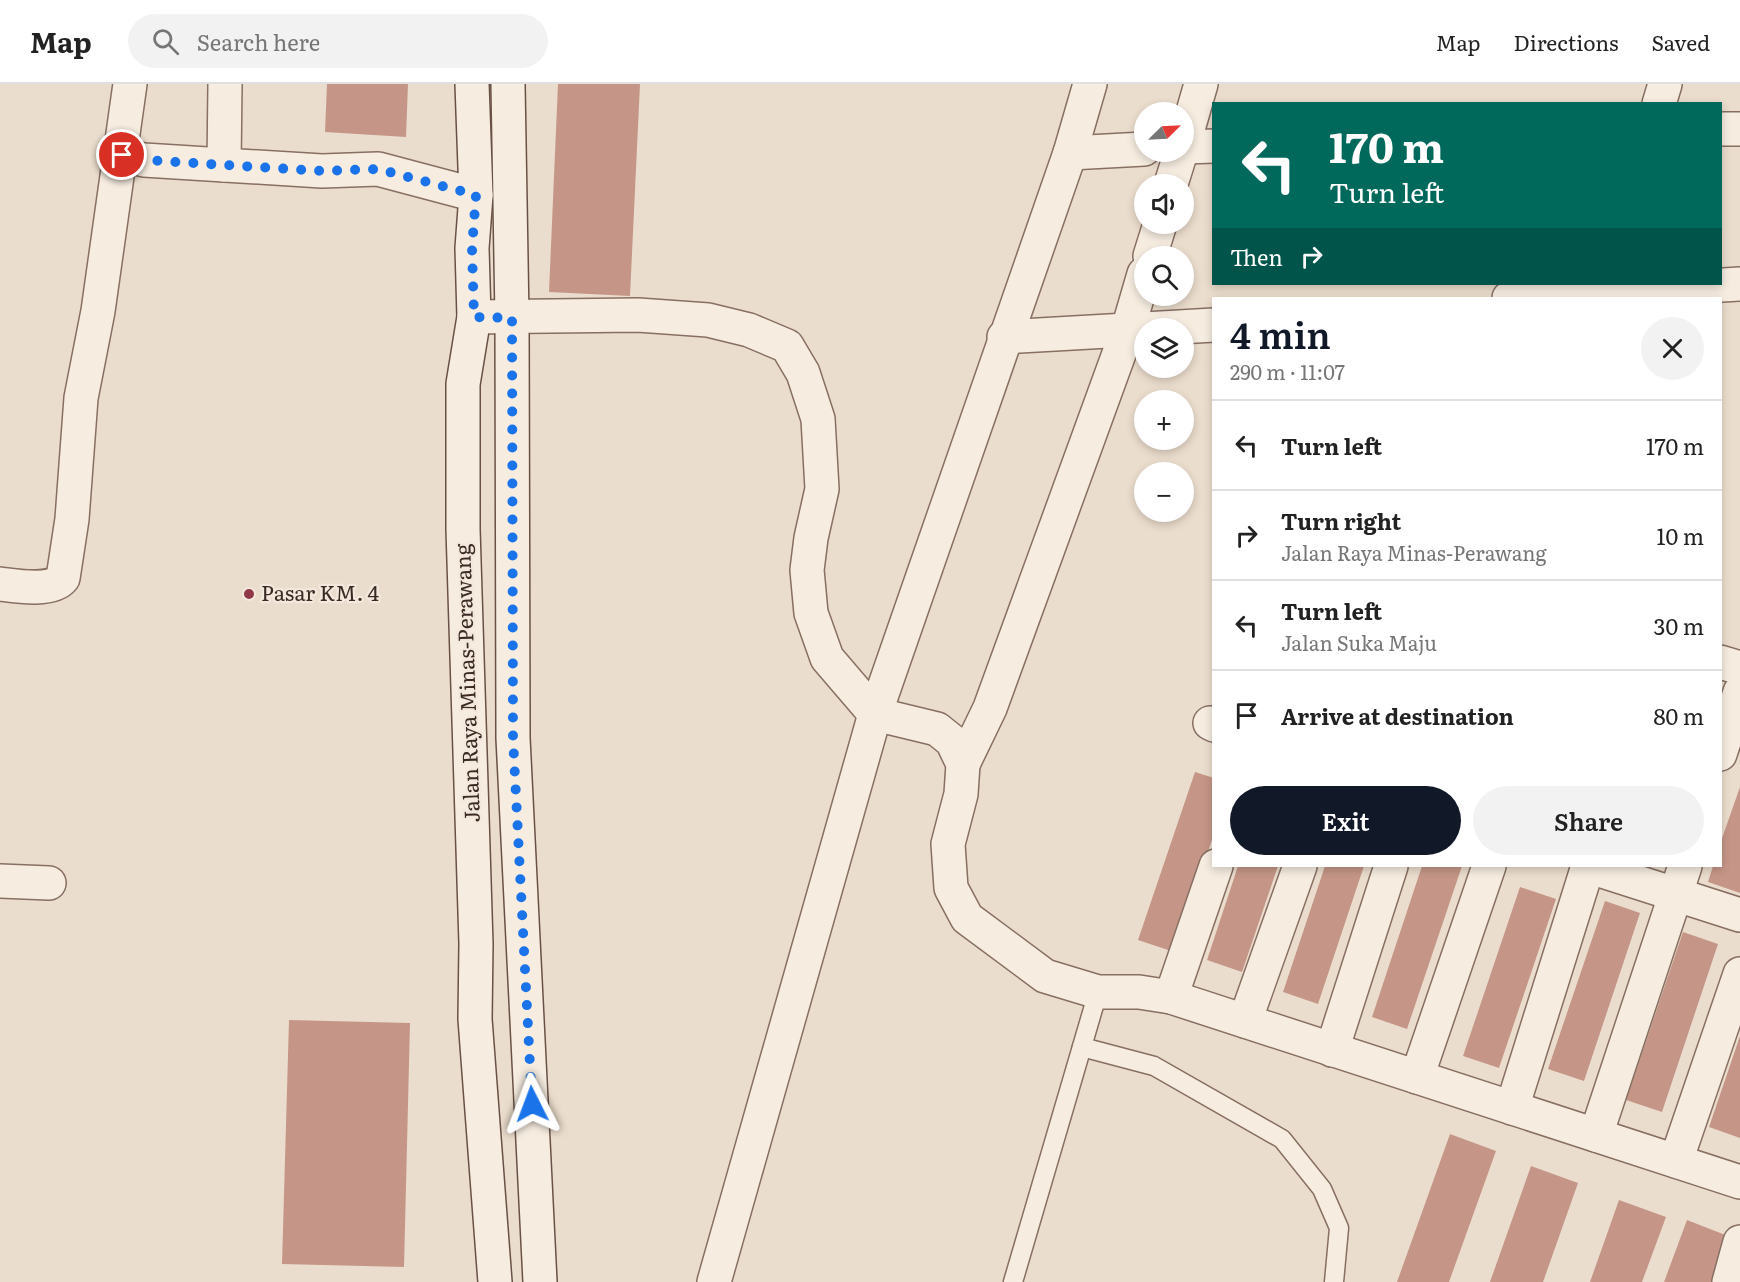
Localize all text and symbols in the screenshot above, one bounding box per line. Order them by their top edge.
search box [128,14,548,68]
text: Map [30,20,92,62]
icon: search [149,25,182,58]
text: Search here [197,25,320,58]
text: Map [1436,26,1481,57]
text: Directions [1514,26,1619,57]
text: Saved [1652,26,1710,57]
north arrow [1134,102,1194,162]
map controls [1134,102,1194,522]
text: 170 m [1329,114,1444,176]
icon: left [1230,126,1308,204]
pin [96,129,147,180]
icon: arrive [105,138,138,171]
text: Turn left [1329,171,1444,211]
button: sound [1134,174,1194,234]
text: Then [1230,240,1283,273]
icon: right [1295,240,1328,273]
button: search [1134,246,1194,306]
text: 4 min [1230,307,1331,360]
button: close [1641,317,1704,380]
button: layers [1134,318,1194,378]
text: 290 m · 11:07 [1230,356,1345,386]
button: + [1134,390,1194,450]
icon: left [1230,429,1263,462]
text: Turn left [1281,429,1382,462]
text: 170 m [1646,429,1704,462]
button: − [1134,462,1194,522]
text: Turn right [1281,504,1401,537]
icon: right [1230,519,1263,552]
text: 10 m [1657,519,1704,552]
text: Jalan Raya Minas-Perawang [1281,537,1547,567]
street label: Jalan Raya Minas-Perawang [445,543,486,823]
place label: Pasar KM. 4 [261,576,380,607]
marker: Pasar KM. 4 [242,587,256,601]
text: Turn left [1281,594,1382,627]
icon: left [1230,609,1263,642]
text: 30 m [1654,609,1704,642]
text: Jalan Suka Maju [1281,627,1437,657]
icon: arrive [1230,699,1263,732]
text: Arrive at destination [1281,699,1514,732]
text: 80 m [1653,699,1704,732]
button: Exit [1230,786,1461,855]
button: Share [1473,786,1704,855]
position arrow [500,1072,564,1136]

